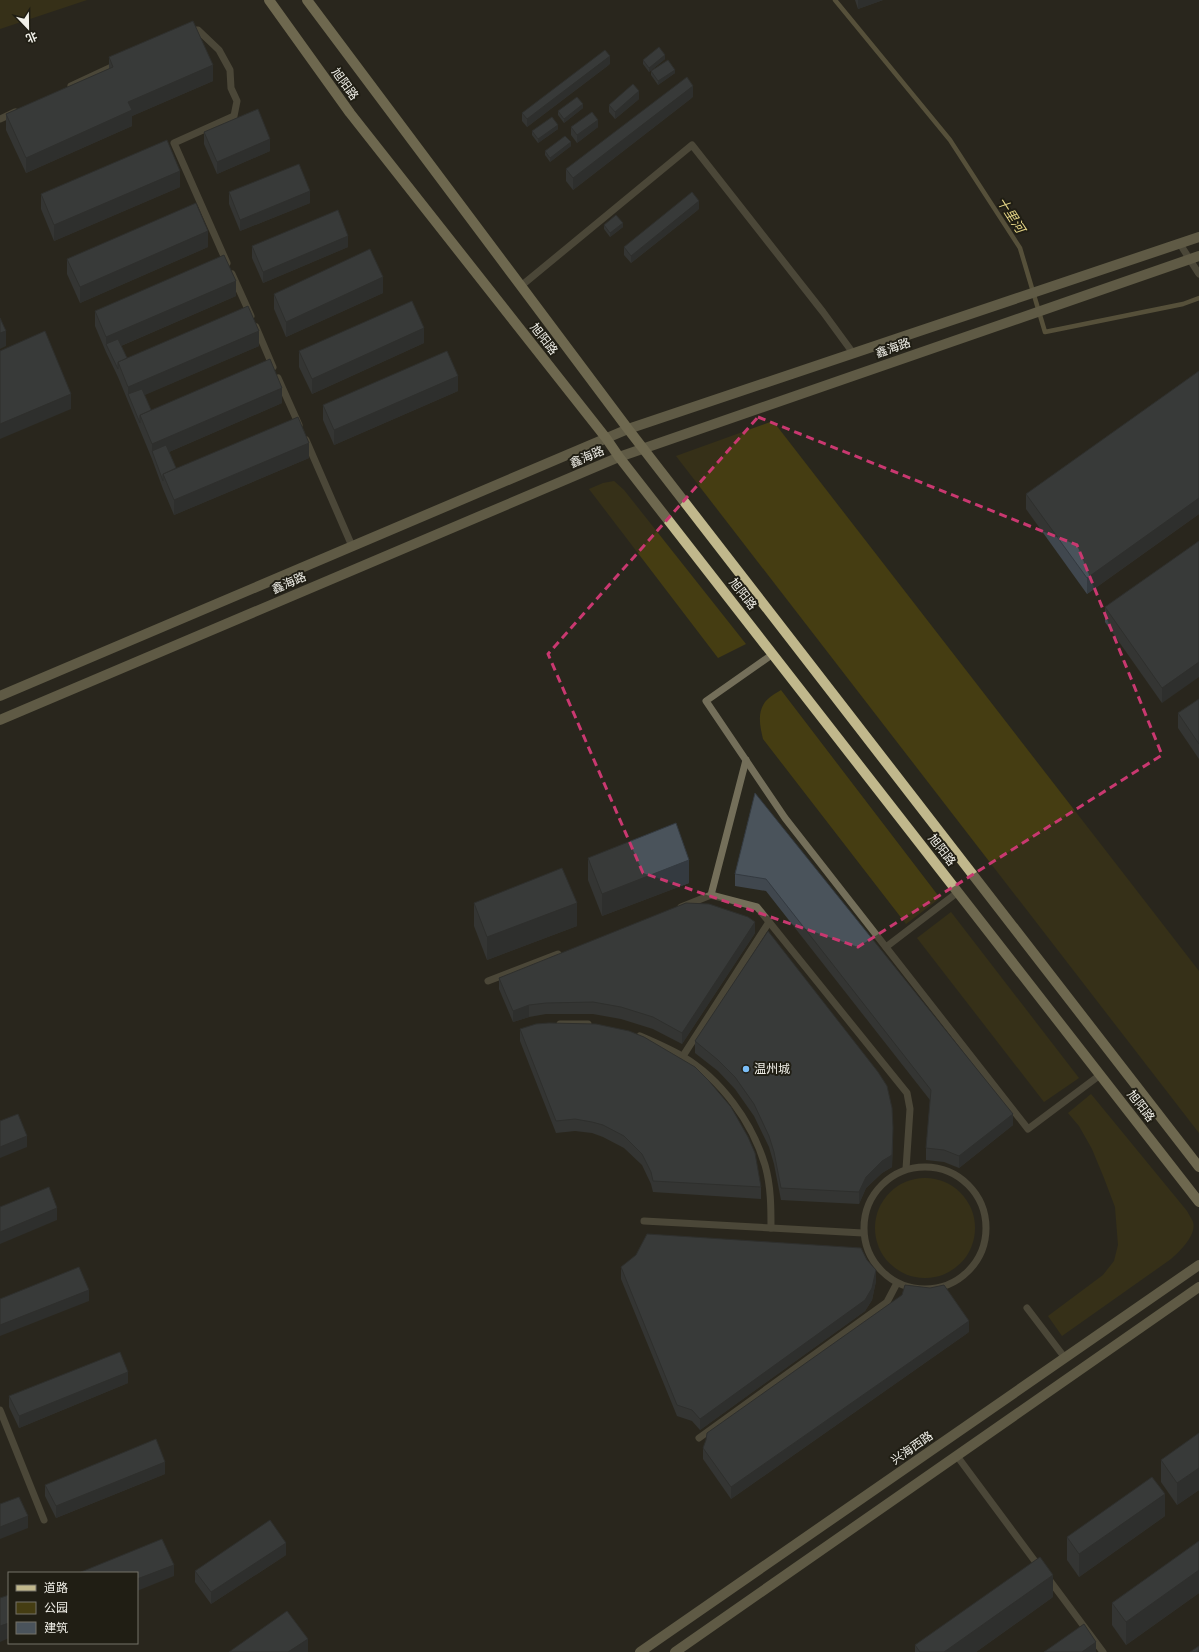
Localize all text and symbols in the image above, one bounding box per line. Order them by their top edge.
north arrow [8,8,48,48]
text: 北 [24,29,39,46]
street label: 旭阳路 [328,65,362,103]
water label: 十里河 [993,194,1030,238]
street label: 旭阳路 [527,320,561,358]
street label: 鑫海路 [873,335,913,361]
street label: 鑫海路 [567,443,607,471]
street label: 鑫海路 [269,569,309,597]
street label: 旭阳路 [726,575,760,613]
street label: 旭阳路 [925,831,959,869]
place label: 温州城 [754,1061,790,1077]
marker: 温州城 [741,1064,751,1074]
street label: 旭阳路 [1124,1087,1158,1125]
street label: 兴海西路 [888,1428,936,1468]
legend [8,1572,138,1644]
text: 道路 [44,1580,68,1596]
text: 公园 [44,1600,68,1616]
text: 建筑 [44,1620,68,1636]

